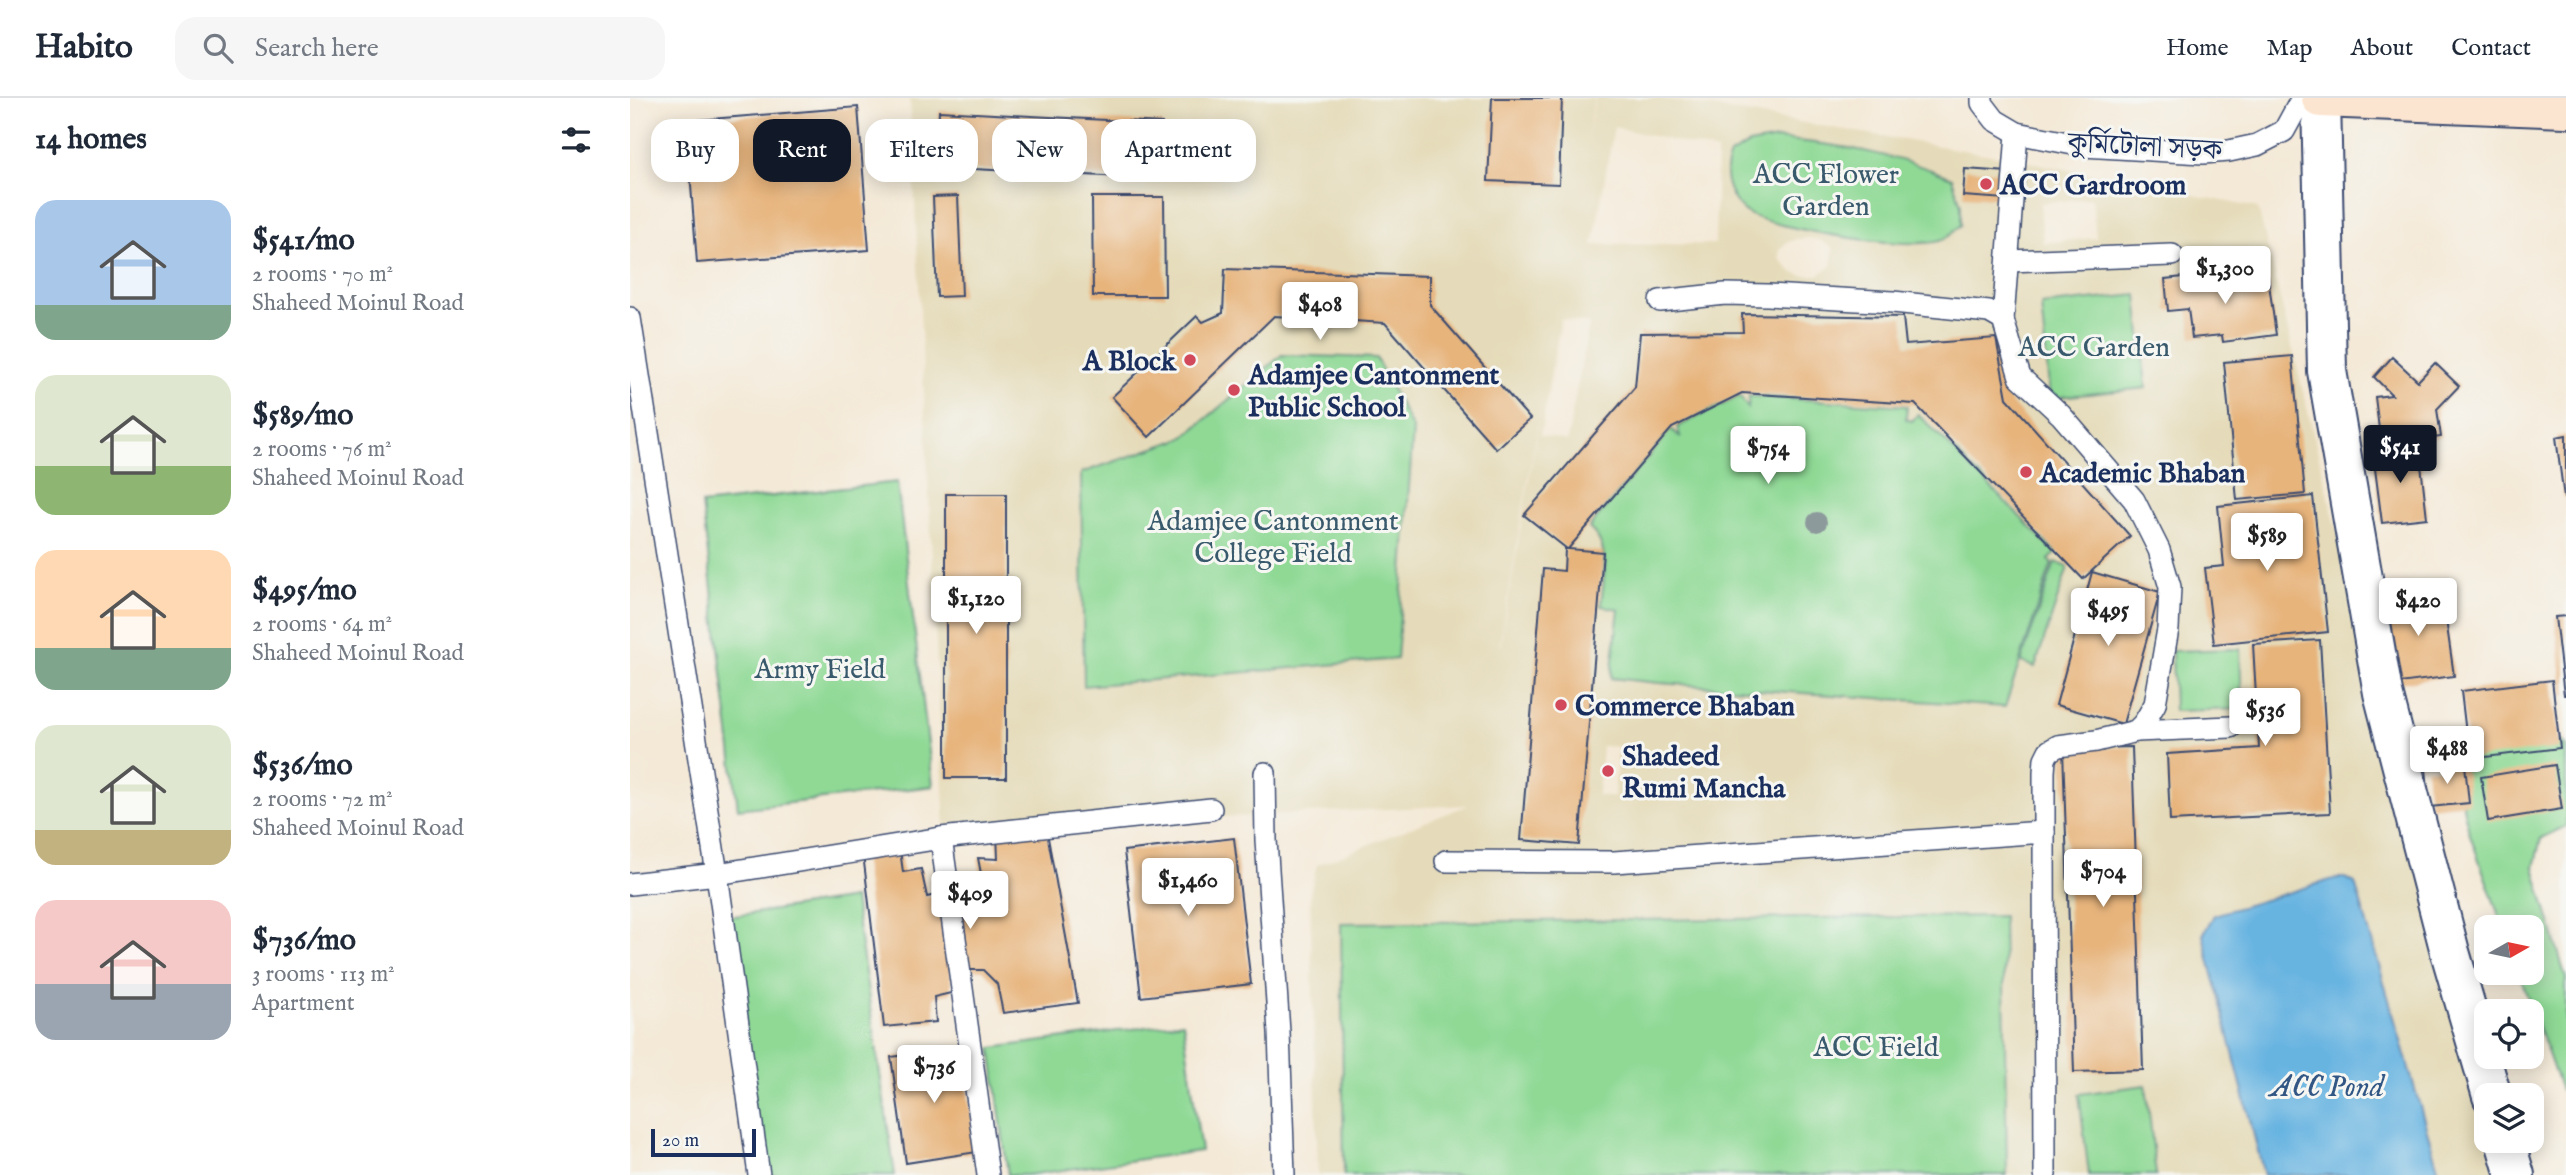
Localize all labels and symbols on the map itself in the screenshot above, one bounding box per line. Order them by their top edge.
street label: কুর্মিটোলা সড়ক [2066,124,2224,169]
park label: ACC Flower Garden [1752,158,1899,225]
place label: ACC Gardroom [1999,169,2187,204]
marker: ACC Gardroom [1978,176,1994,192]
pin: $1,300 [2168,246,2282,306]
pin: $408 [1279,282,1361,342]
park label: ACC Garden [2017,331,2170,366]
place label: A Block [1082,345,1177,380]
marker: A Block [1182,352,1198,368]
place label: Adamjee Cantonment Public School [1247,359,1500,426]
marker: Adamjee Cantonment Public School [1226,382,1242,398]
pin: $754 [1727,426,1809,486]
pin: $541 [2359,426,2441,485]
place label: Academic Bhaban [2039,457,2246,492]
marker: Academic Bhaban [2018,464,2034,480]
park label: Adamjee Cantonment College Field [1146,505,1399,572]
pin: $589 [2226,514,2308,573]
pin: $1,120 [919,576,1033,636]
pin: $420 [2377,578,2459,638]
pin: $495 [2067,588,2149,648]
park label: Army Field [754,653,886,688]
pin: $536 [2224,688,2306,748]
place label: Commerce Bhaban [1575,690,1795,725]
marker: Commerce Bhaban [1553,697,1569,713]
pin: $488 [2406,726,2488,786]
place label: Shadeed Rumi Mancha [1622,740,1786,807]
marker: Shadeed Rumi Mancha [1600,763,1616,779]
pin: $704 [2062,850,2144,909]
pin: $1,460 [1131,858,1245,918]
pin: $409 [929,872,1011,931]
north arrow [2474,915,2544,985]
park label: ACC Field [1812,1031,1939,1066]
pin: $736 [893,1046,975,1105]
water label: ACC Pond [2267,1069,2386,1107]
scale bar [651,1126,756,1158]

